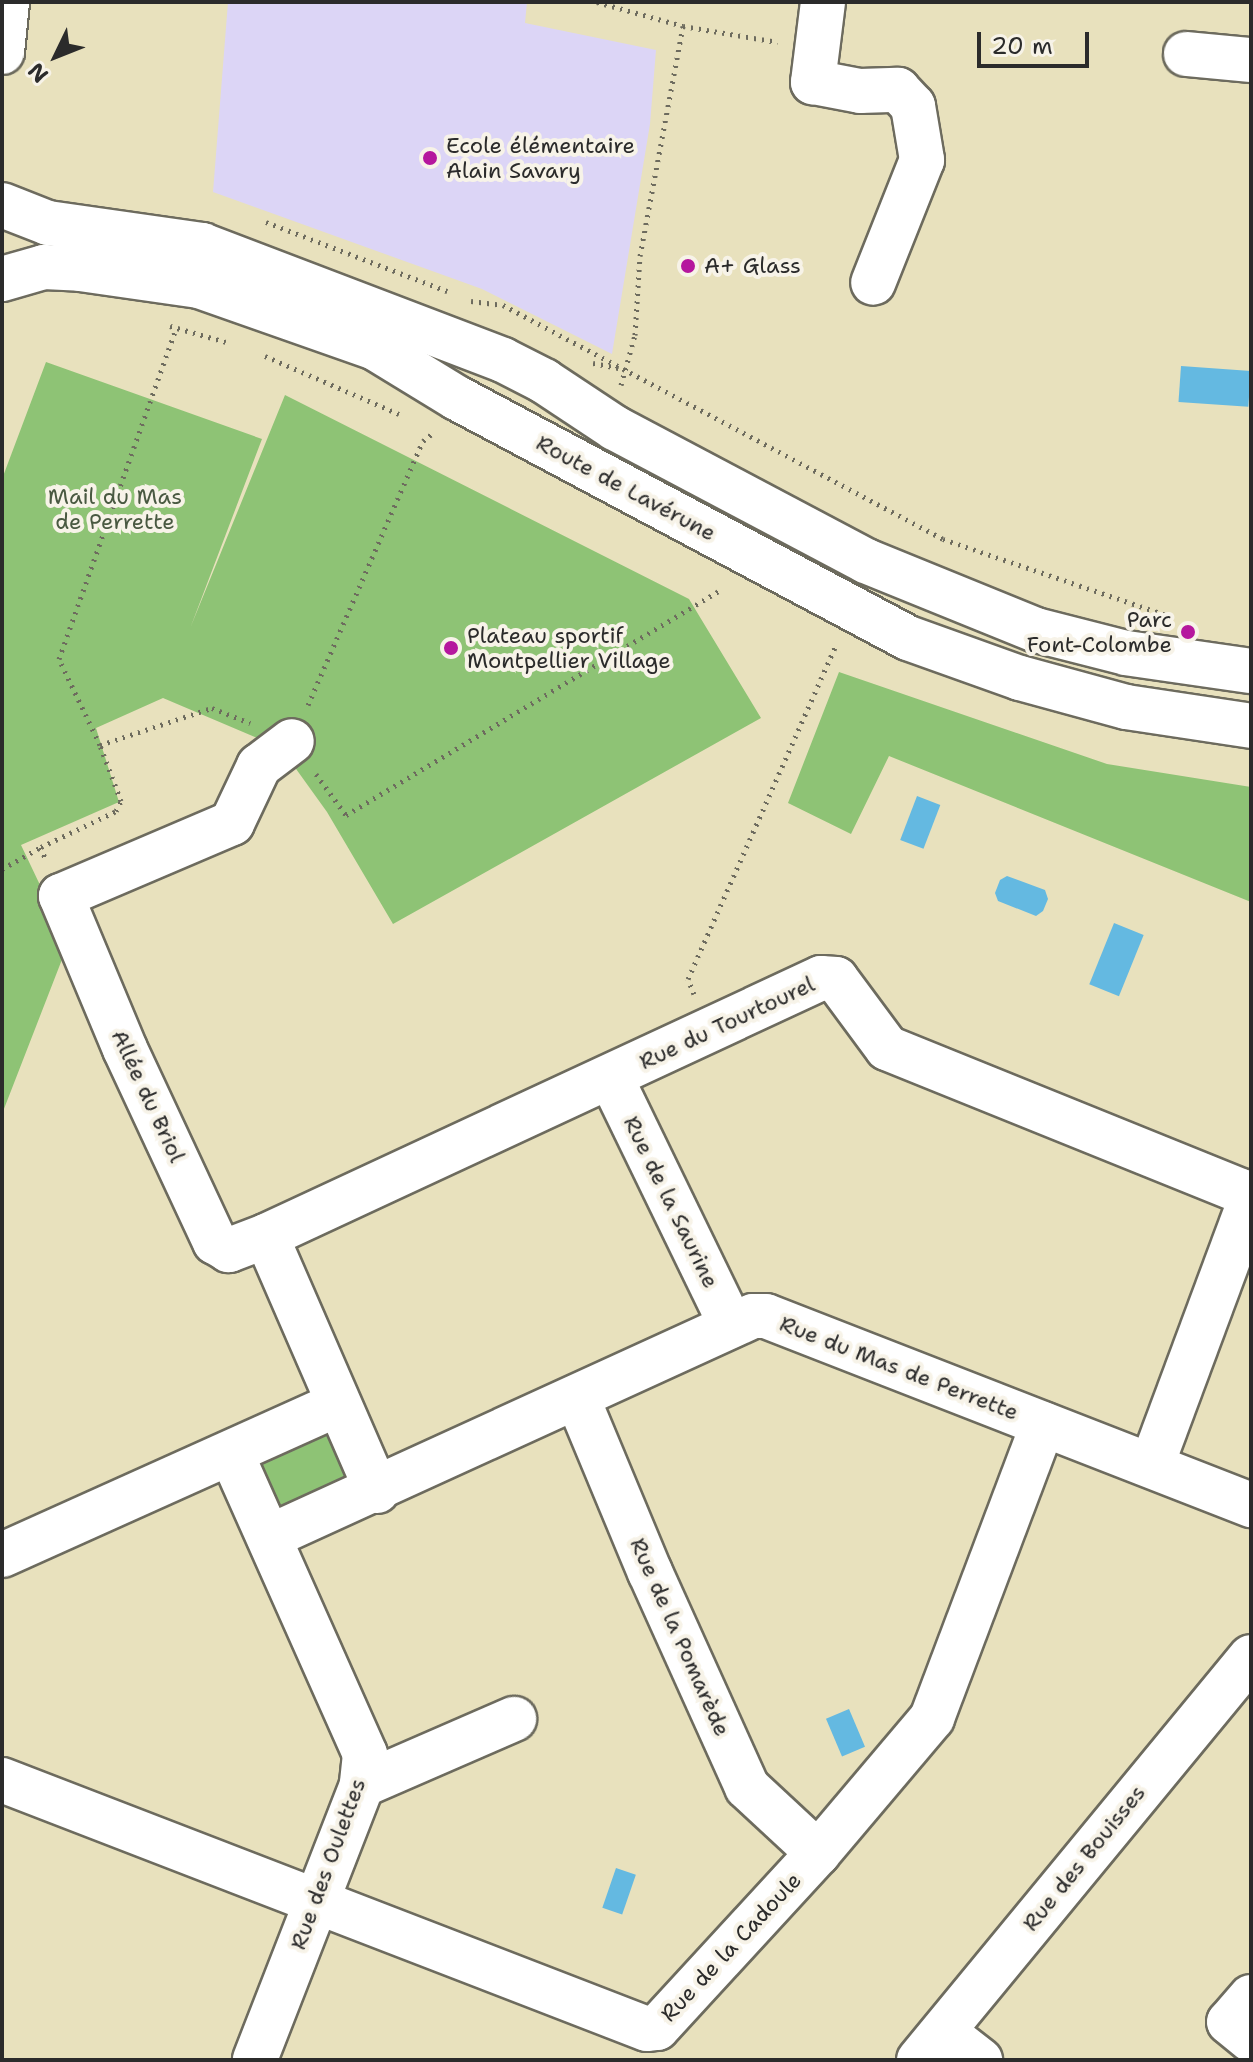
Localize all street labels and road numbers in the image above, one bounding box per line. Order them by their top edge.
street label: Route de Lavérune [532,430,720,546]
street label: Rue du Tourtourel [635,971,819,1075]
street label: Allée du Briol [106,1025,190,1167]
street label: Rue de la Saurine [618,1112,724,1292]
street label: Rue du Mas de Perrette [776,1310,1022,1426]
street label: Rue de la Pomarède [624,1534,736,1740]
street label: Rue des Oulettes [285,1775,371,1953]
street label: Rue des Bouisses [1017,1780,1151,1936]
street label: Rue de la Cadoule [655,1867,807,2027]

